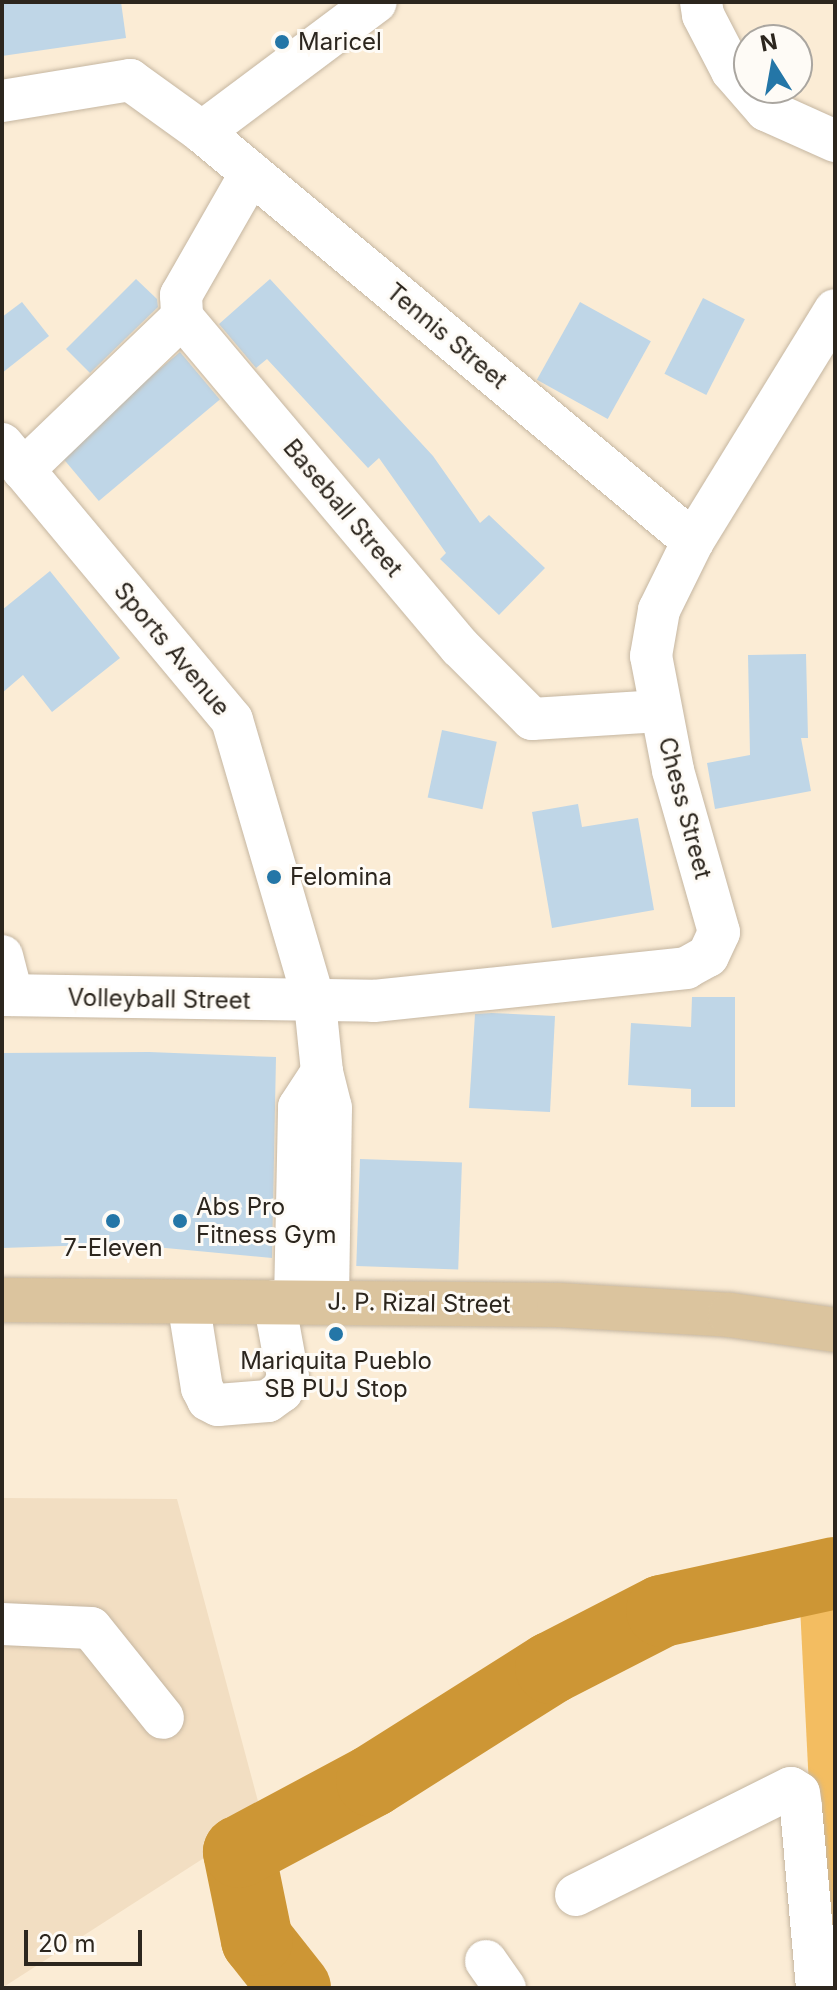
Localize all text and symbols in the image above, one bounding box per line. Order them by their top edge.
north arrow [733,24,813,104]
place label: Maricel [298,28,382,56]
text: N [758,28,780,57]
marker: Maricel [273,33,291,51]
street label: Tennis Street [381,277,513,395]
street label: Baseball Street [277,433,409,583]
street label: Sports Avenue [108,576,236,722]
street label: Chess Street [652,734,718,882]
place label: Felomina [290,863,392,891]
marker: Felomina [265,868,283,886]
street label: Volleyball Street [67,983,251,1015]
place label: Abs Pro Fitness Gym [196,1193,337,1249]
marker: 7-Eleven [104,1212,122,1230]
marker: Abs Pro Fitness Gym [171,1212,189,1230]
place label: 7-Eleven [63,1234,163,1262]
street label: J. P. Rizal Street [327,1287,511,1319]
marker: Mariquita Pueblo SB PUJ Stop [327,1325,345,1343]
place label: Mariquita Pueblo SB PUJ Stop [240,1347,432,1403]
scale bar [28,1914,146,1964]
text: 20 m [38,1929,96,1958]

